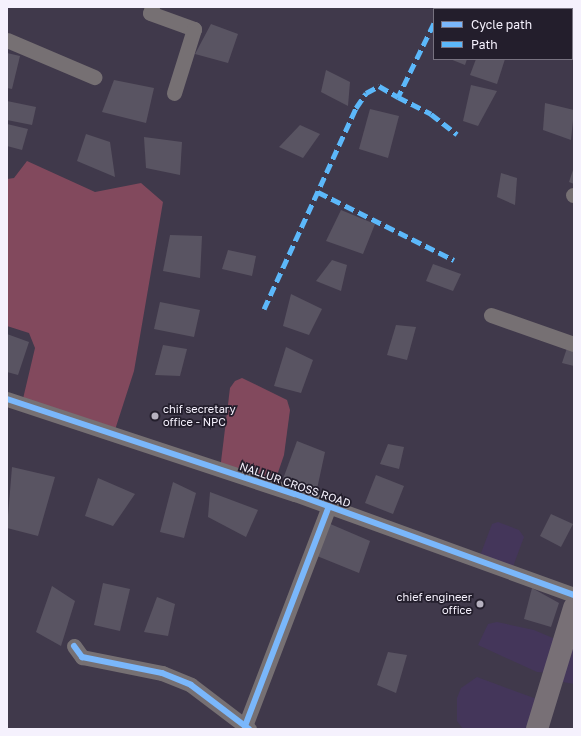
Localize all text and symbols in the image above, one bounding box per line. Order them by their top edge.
legend [433,8,573,60]
text: Cycle path [471,17,532,32]
text: Path [471,37,498,52]
place label: chif secretary office - NPC [163,403,236,429]
marker: chif secretary office - NPC [150,411,160,421]
street label: NALLUR CROSS ROAD [238,460,352,510]
place label: chief engineer office [397,591,472,617]
marker: chief engineer office [475,599,485,609]

